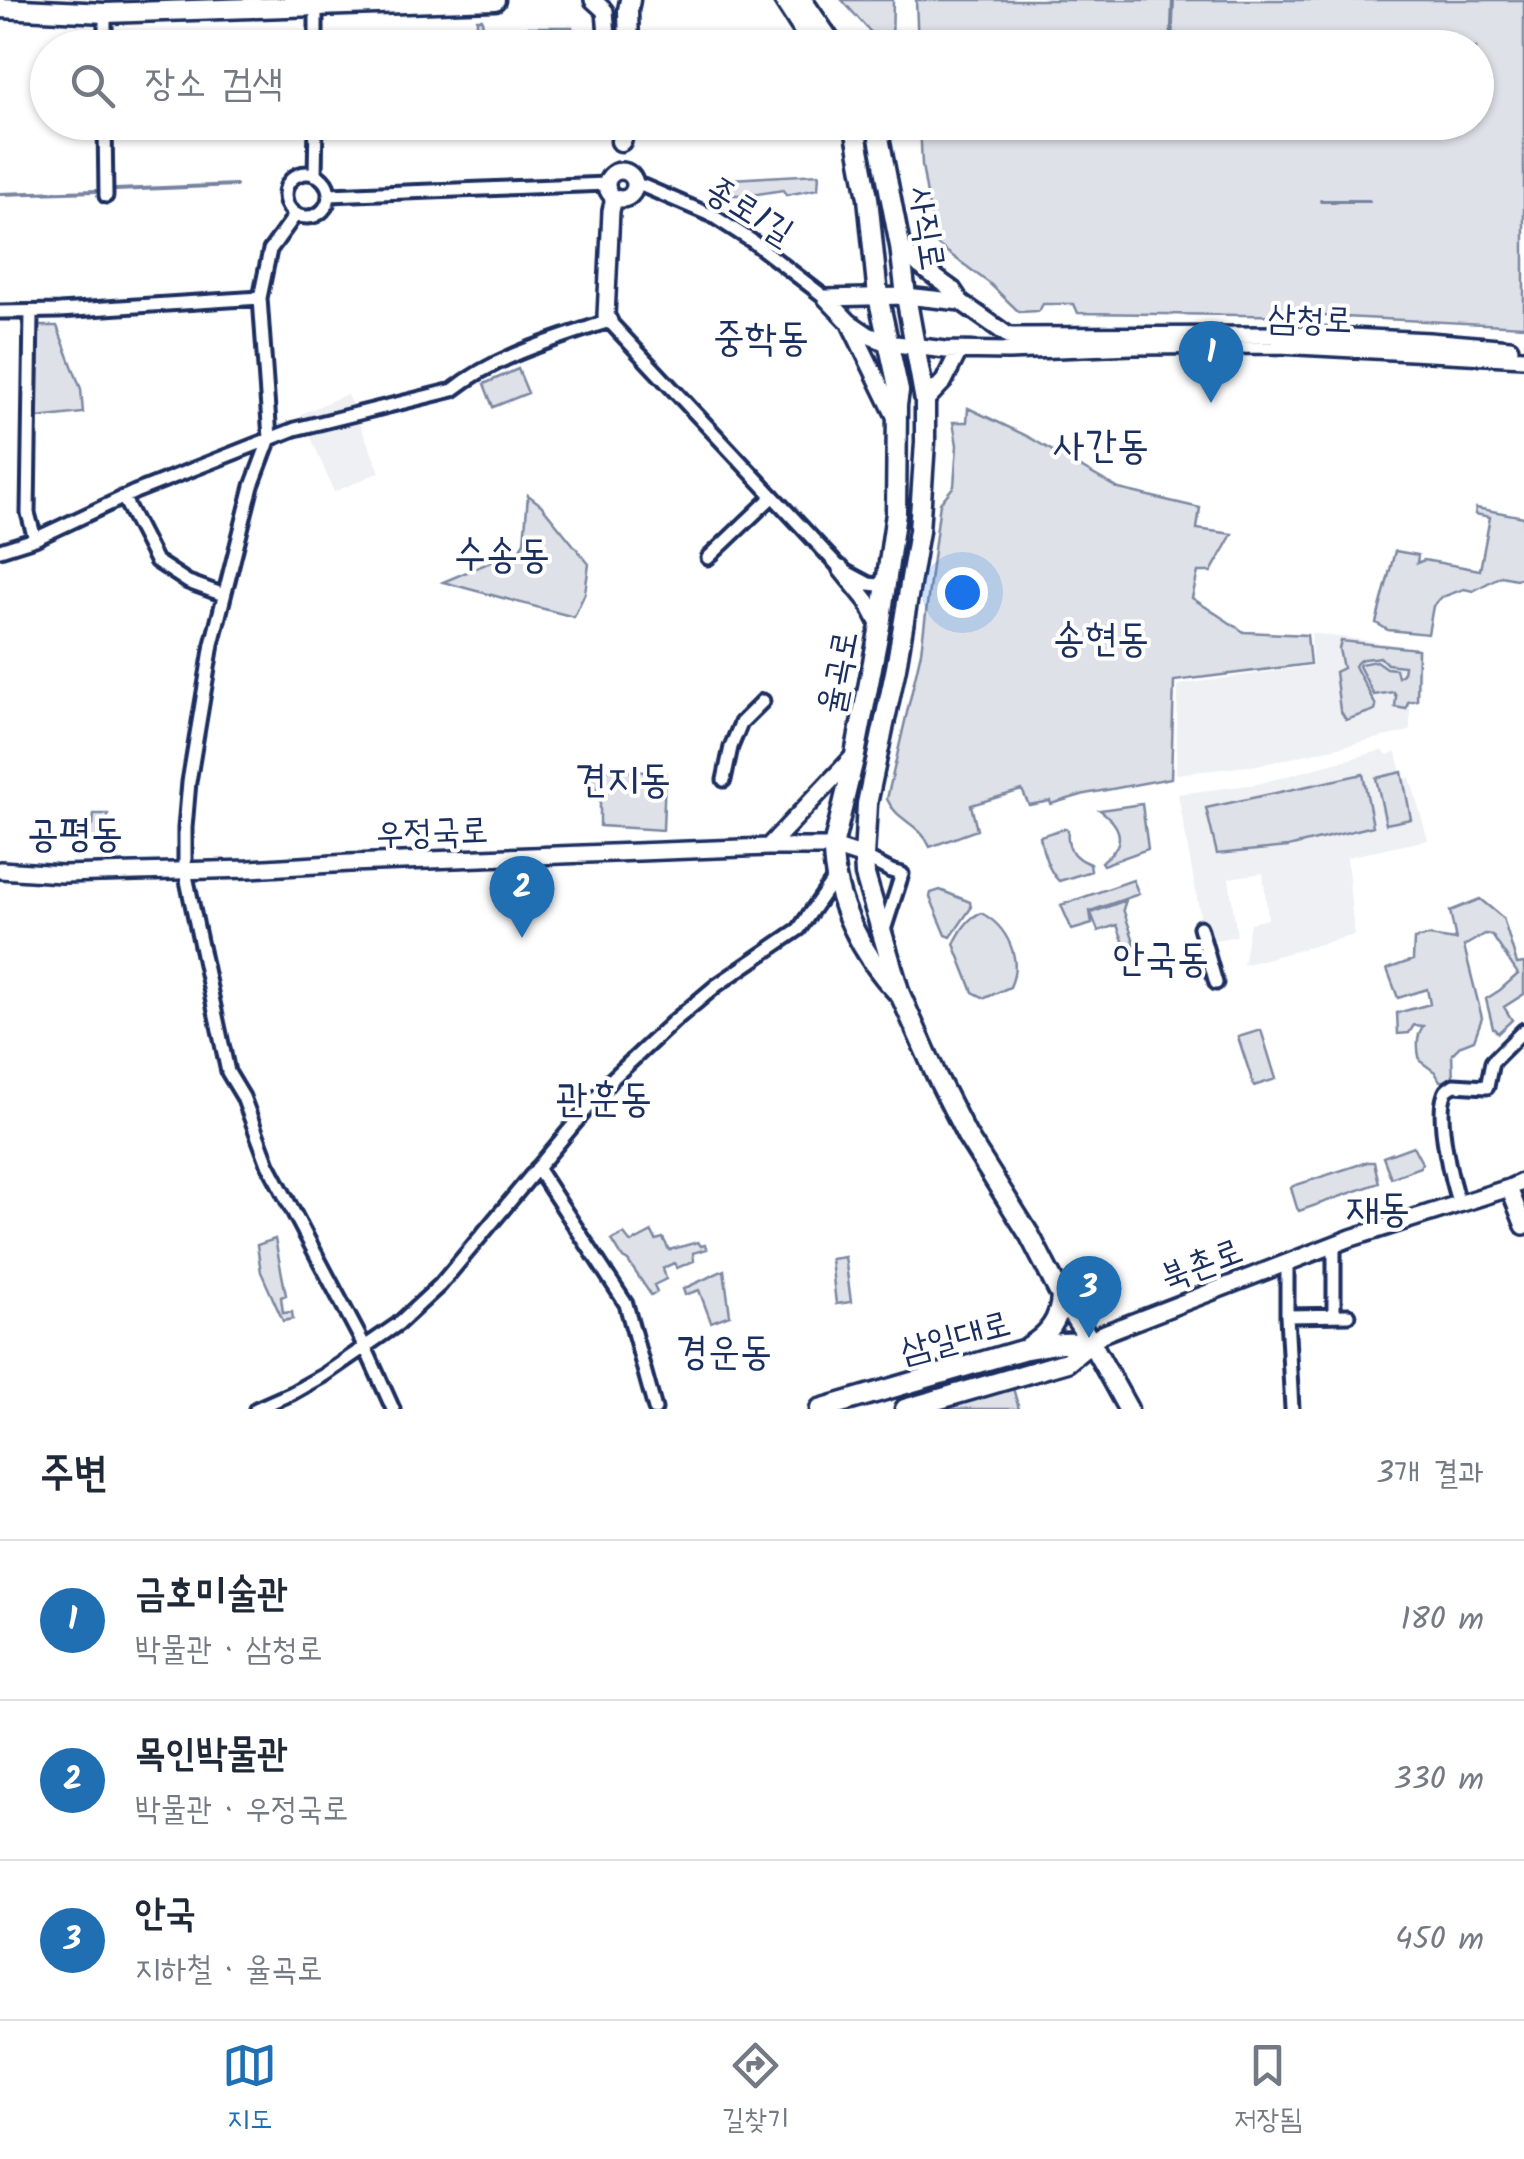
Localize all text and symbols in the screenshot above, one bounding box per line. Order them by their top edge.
search box [30,30,1494,140]
text: 장소 검색 [145,55,283,115]
icon: search [65,58,120,113]
street label: 종로1길 [693,163,804,262]
street label: 사직로 [891,182,959,275]
street label: 삼청로 [1267,292,1353,350]
district label: 중학동 [713,307,809,371]
pin: 1 [1178,320,1244,403]
district label: 사간동 [1053,415,1149,479]
district label: 수송동 [454,524,550,588]
your location [937,567,988,618]
district label: 송현동 [1053,608,1149,672]
street label: 율곡로 [804,626,875,719]
district label: 견지동 [575,749,671,813]
district label: 공평동 [27,803,123,867]
street label: 우정국로 [375,804,489,864]
pin: 2 [490,856,554,938]
district label: 안국동 [1113,928,1209,992]
district label: 관훈동 [556,1068,652,1132]
district label: 재동 [1346,1178,1410,1242]
street label: 북촌로 [1153,1225,1252,1307]
pin: 3 [1056,1256,1122,1338]
street label: 삼일대로 [894,1297,1017,1381]
district label: 경운동 [676,1321,772,1385]
text: 주변 [40,1441,108,1508]
text: 3개 결과 [1376,1449,1484,1500]
text: 금호미술관 [135,1565,288,1625]
text: 1 [68,1595,77,1646]
text: 180 m [1400,1595,1484,1646]
text: 박물관 · 삼청로 [135,1625,323,1676]
text: 목인박물관 [135,1725,288,1785]
text: 2 [63,1755,82,1806]
text: 330 m [1393,1755,1484,1806]
text: 박물관 · 우정국로 [135,1785,349,1836]
text: 안국 [135,1885,196,1945]
text: 3 [64,1915,81,1966]
text: 450 m [1395,1915,1484,1966]
text: 지하철 · 율곡로 [135,1945,323,1996]
tab: 지도 [222,2038,277,2143]
tab: 길찾기 [722,2038,789,2143]
tab: 저장됨 [1234,2038,1302,2143]

